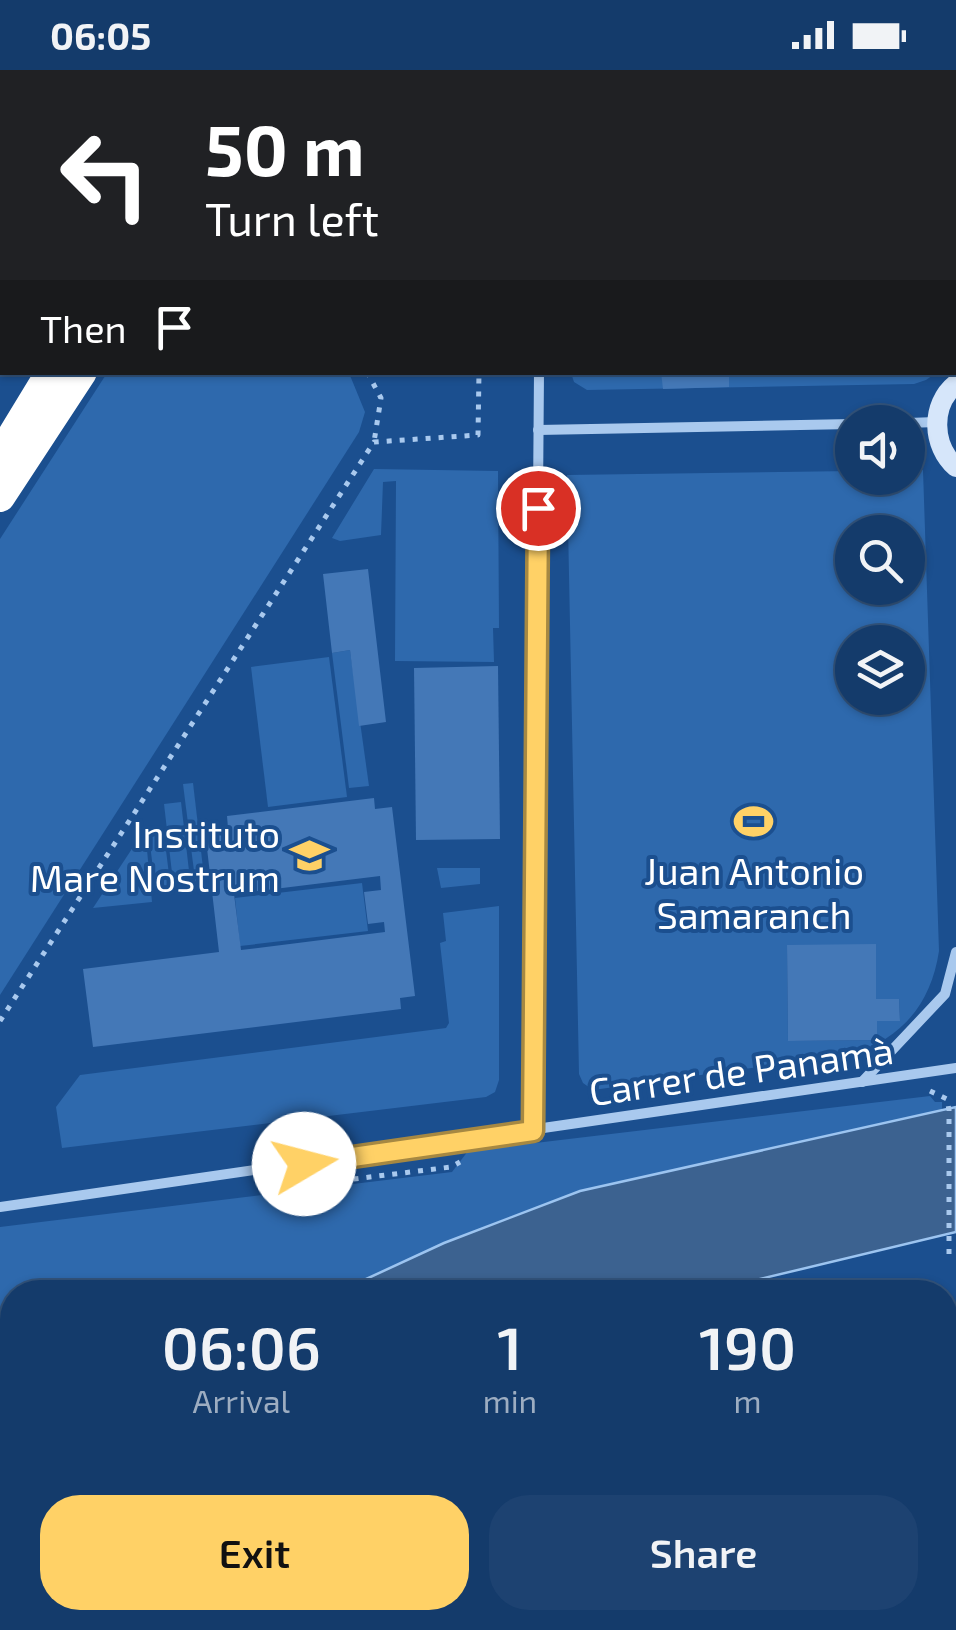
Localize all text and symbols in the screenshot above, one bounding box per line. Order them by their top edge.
text: 06:05 [50,12,151,58]
text: 50 m [205,106,365,190]
icon: left [40,110,170,240]
text: Turn left [205,191,379,245]
icon: arrive [147,300,202,355]
text: Then [40,305,127,351]
map controls [835,405,925,715]
button: sound [835,405,925,495]
pin [496,466,581,551]
icon: arrive [511,481,566,536]
button: search [835,515,925,605]
button: layers [835,625,925,715]
sports icon: Juan Antonio Samaranch [733,800,775,842]
place label: Instituto Mare Nostrum [30,810,280,900]
school or university icon: Instituto Mare Nostrum [289,834,331,876]
place label: Juan Antonio Samaranch [644,847,864,937]
street label: Carrer de Panamà [586,1026,896,1114]
position arrow [252,1112,356,1216]
text: 06:06 [162,1310,321,1382]
text: 1 [497,1310,522,1382]
text: 190 [699,1310,796,1382]
text: Arrival [193,1381,290,1419]
text: min [483,1381,537,1419]
text: m [734,1381,762,1419]
button: Exit [40,1495,469,1610]
button: Share [489,1495,918,1610]

